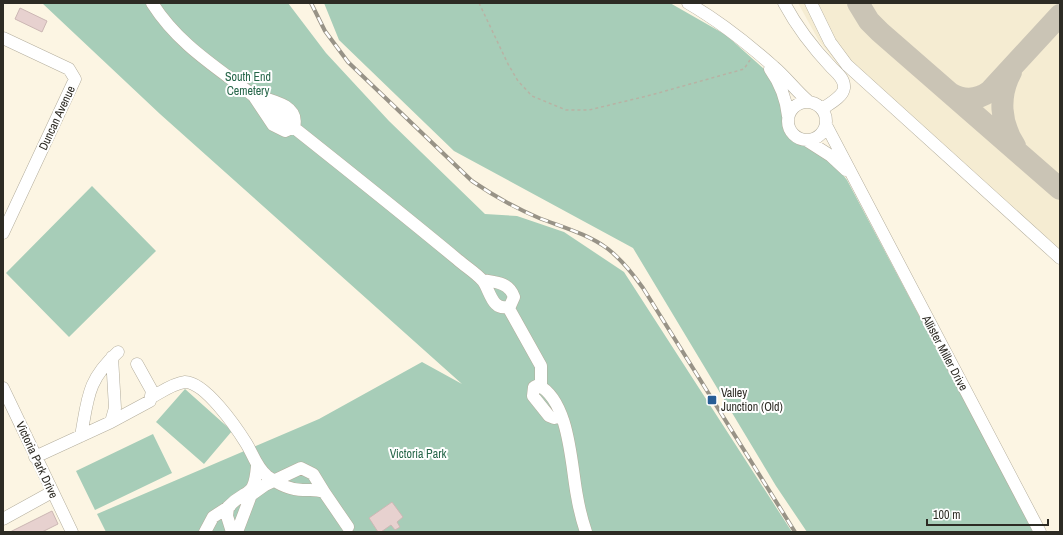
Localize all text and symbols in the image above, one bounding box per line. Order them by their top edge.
park label: South End Cemetery [225,69,271,99]
street label: Duncan Avenue [35,83,79,153]
street label: Allister Miller Drive [918,312,972,393]
place label: Valley Junction (Old) [721,385,783,415]
marker: Valley Junction (Old) [706,394,718,406]
street label: Victoria Park Drive [12,419,62,501]
park label: Victoria Park [390,446,446,462]
scale bar [927,501,1048,527]
text: 100 m [933,507,960,523]

